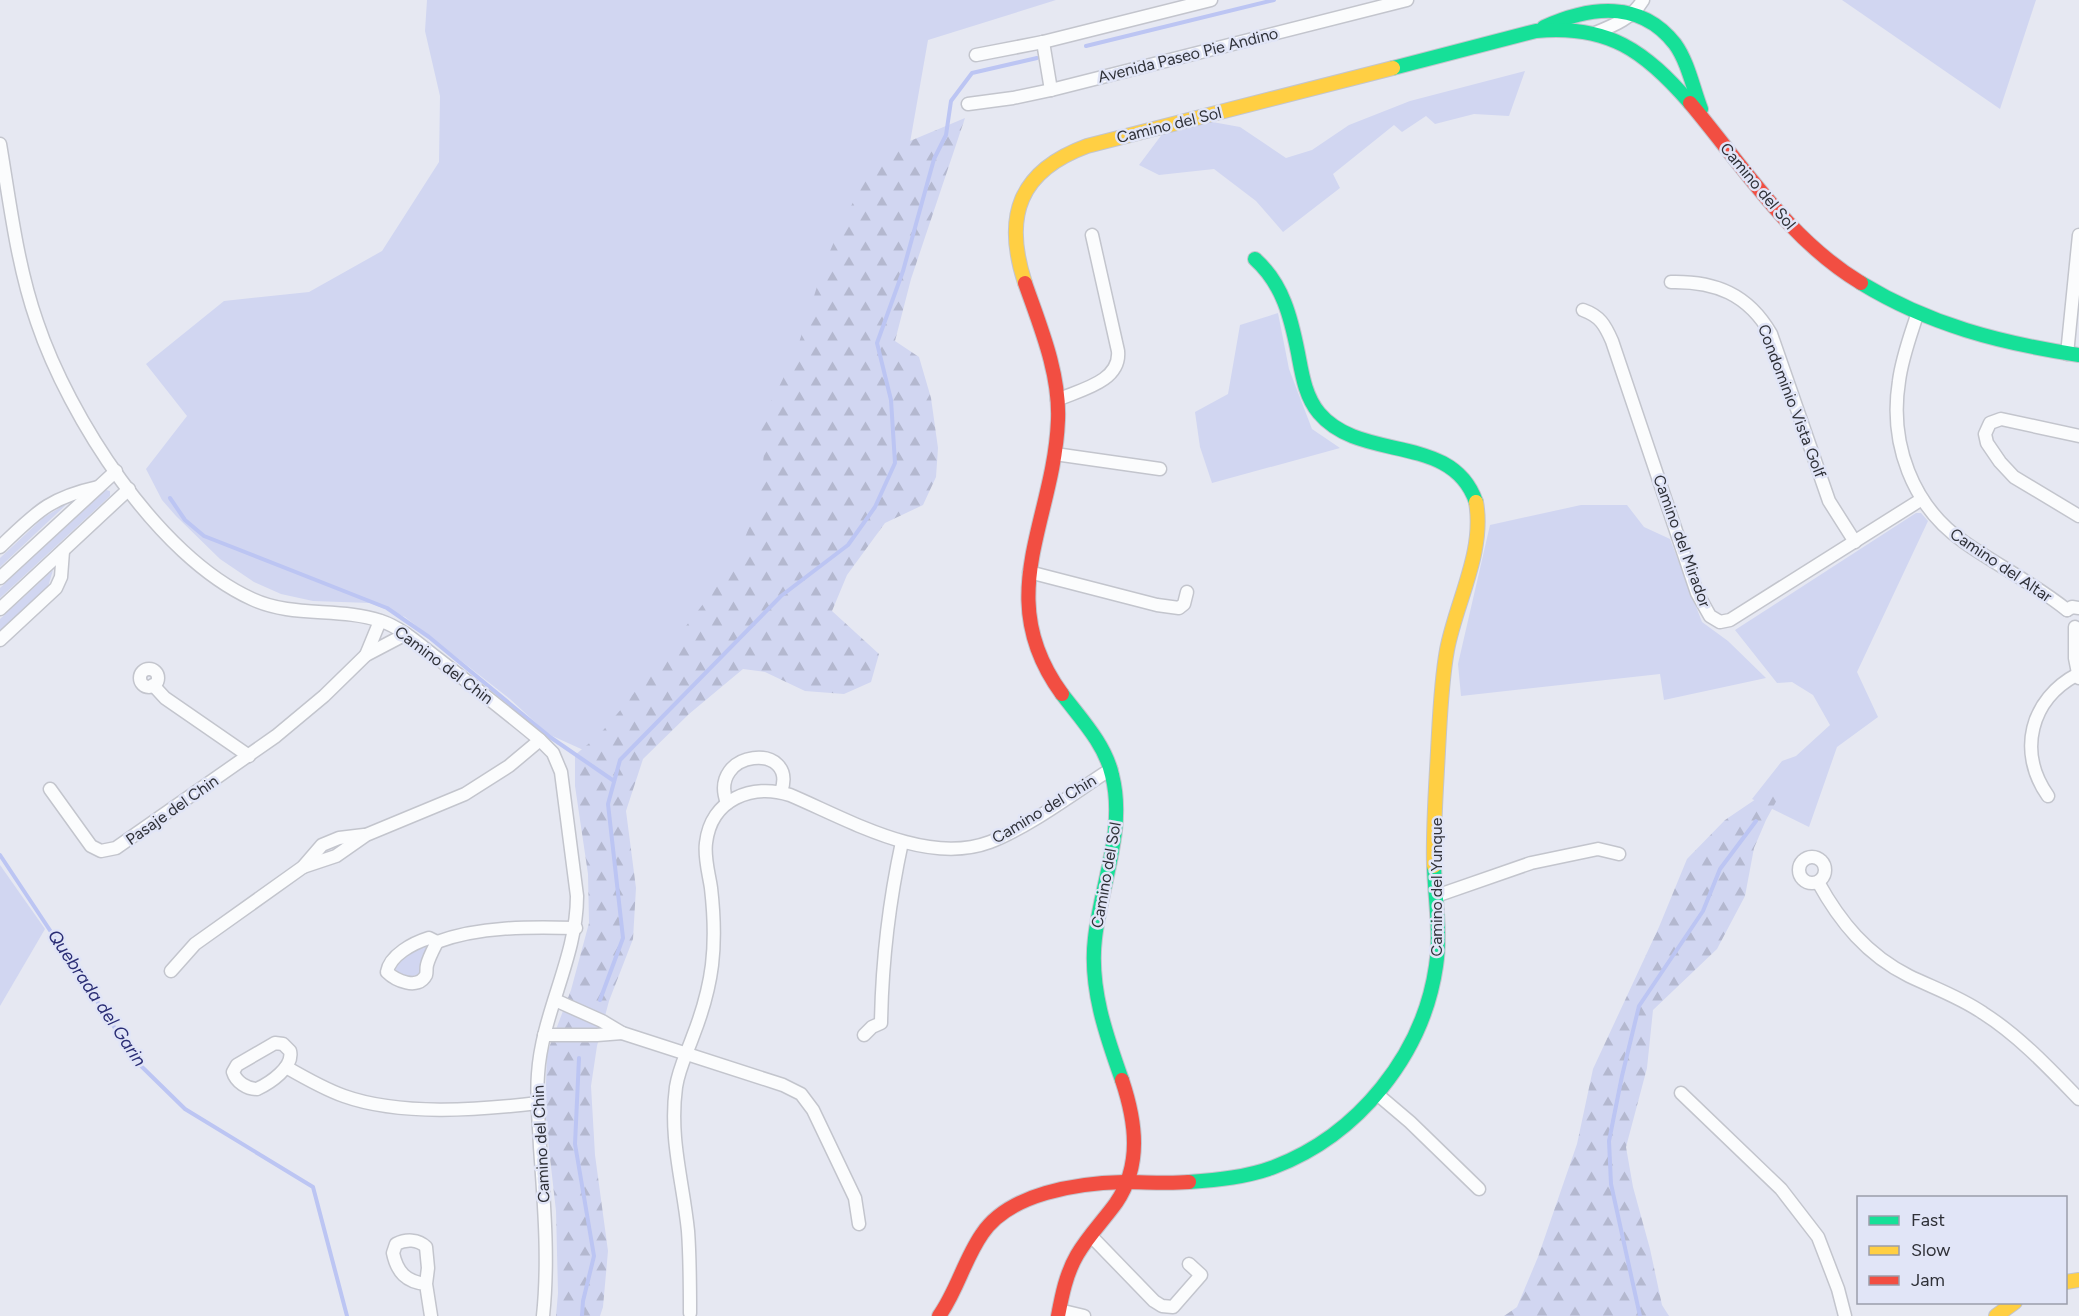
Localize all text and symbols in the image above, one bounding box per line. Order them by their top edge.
street label: Avenida Paseo Pie Andino [1096,23,1280,87]
street label: Camino del Sol [1115,103,1223,147]
street label: Camino del Sol [1716,139,1800,233]
street label: Condominio Vista Golf [1754,322,1830,481]
street label: Camino del Mirador [1649,472,1715,610]
street label: Camino del Altar [1946,524,2056,606]
street label: Camino del Chin [391,622,497,708]
street label: Camino del Chin [989,770,1099,847]
street label: Pasaje del Chin [122,771,222,849]
street label: Camino del Yunque [1427,817,1446,956]
street label: Camino del Sol [1087,820,1125,930]
water label: Quebrada del Garin [43,925,151,1071]
street label: Camino del Chin [528,1085,554,1203]
legend [1857,1196,2067,1304]
text: Fast [1911,1209,1945,1231]
text: Slow [1911,1239,1950,1261]
text: Jam [1911,1269,1945,1291]

